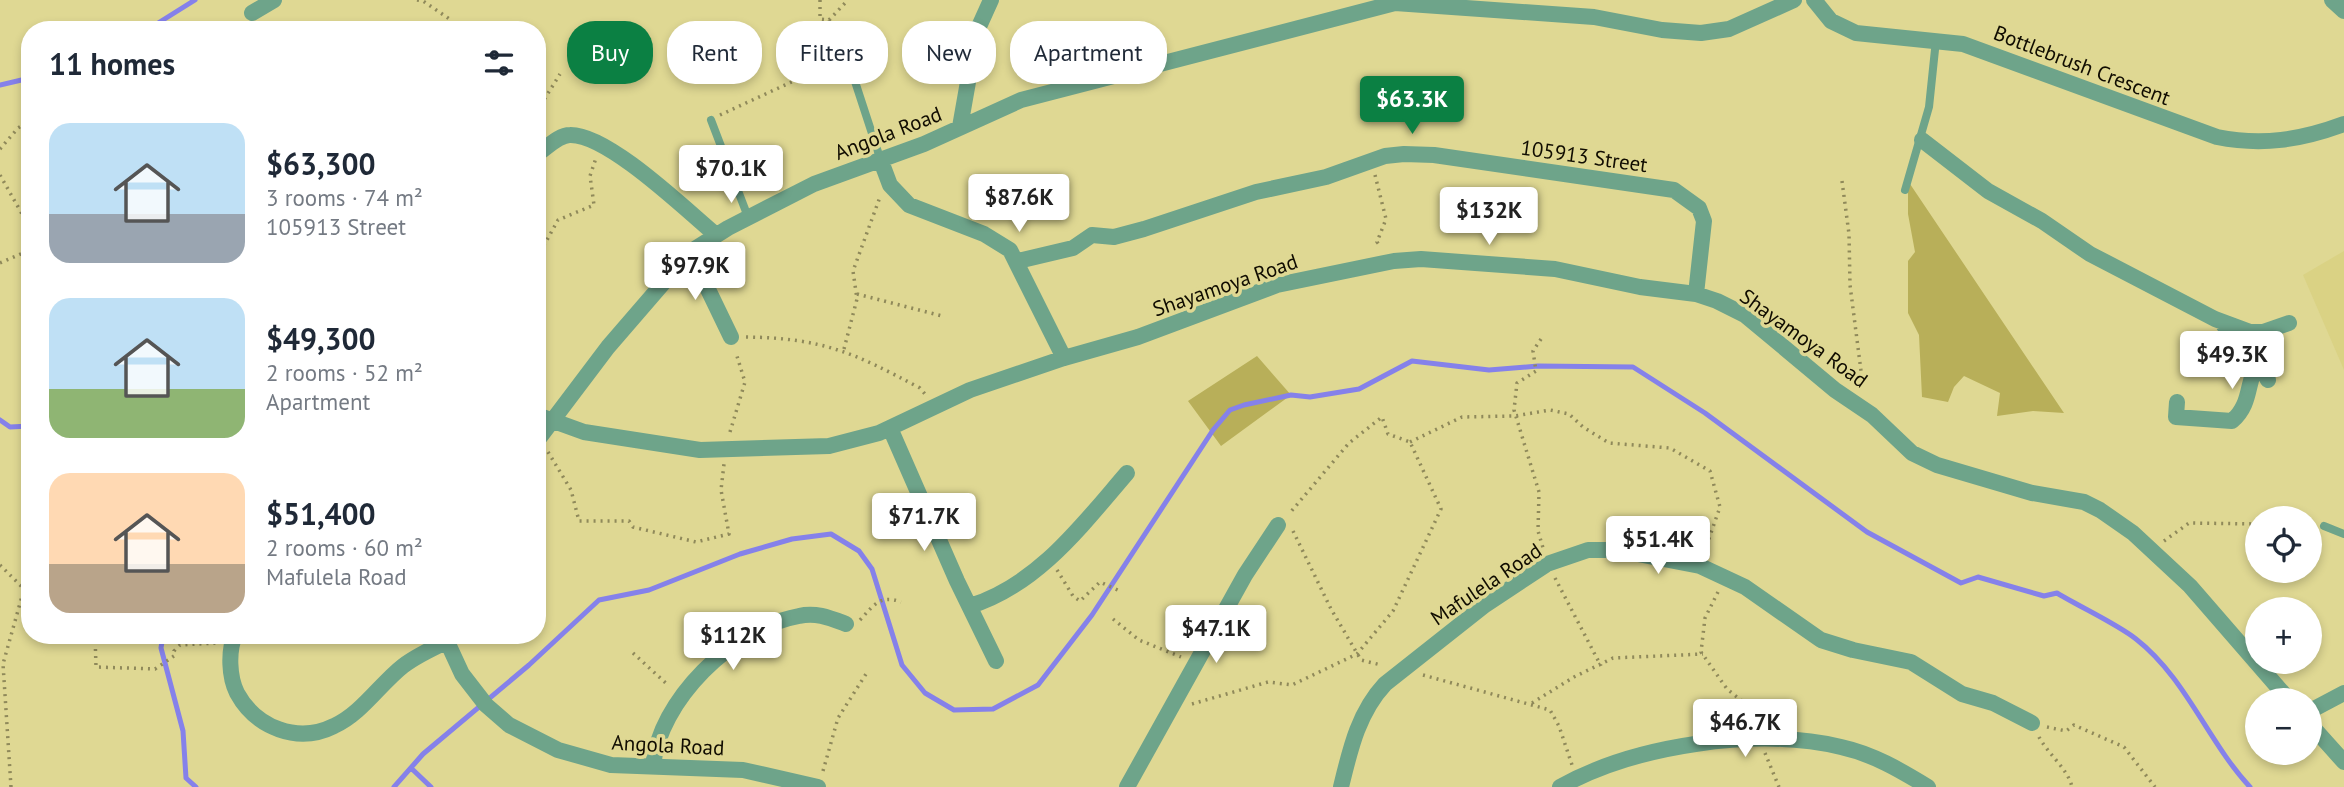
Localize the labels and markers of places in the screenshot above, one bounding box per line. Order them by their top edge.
pin: $63.3K [1355,76,1469,136]
pin: $70.1K [674,146,788,205]
pin: $87.6K [962,174,1076,234]
pin: $132K [1440,188,1538,247]
pin: $97.9K [638,243,752,302]
pin: $49.3K [2175,332,2289,391]
pin: $71.7K [867,494,981,553]
pin: $51.4K [1601,516,1715,576]
pin: $47.1K [1159,606,1273,665]
pin: $112K [684,612,782,672]
pin: $46.7K [1688,700,1802,759]

